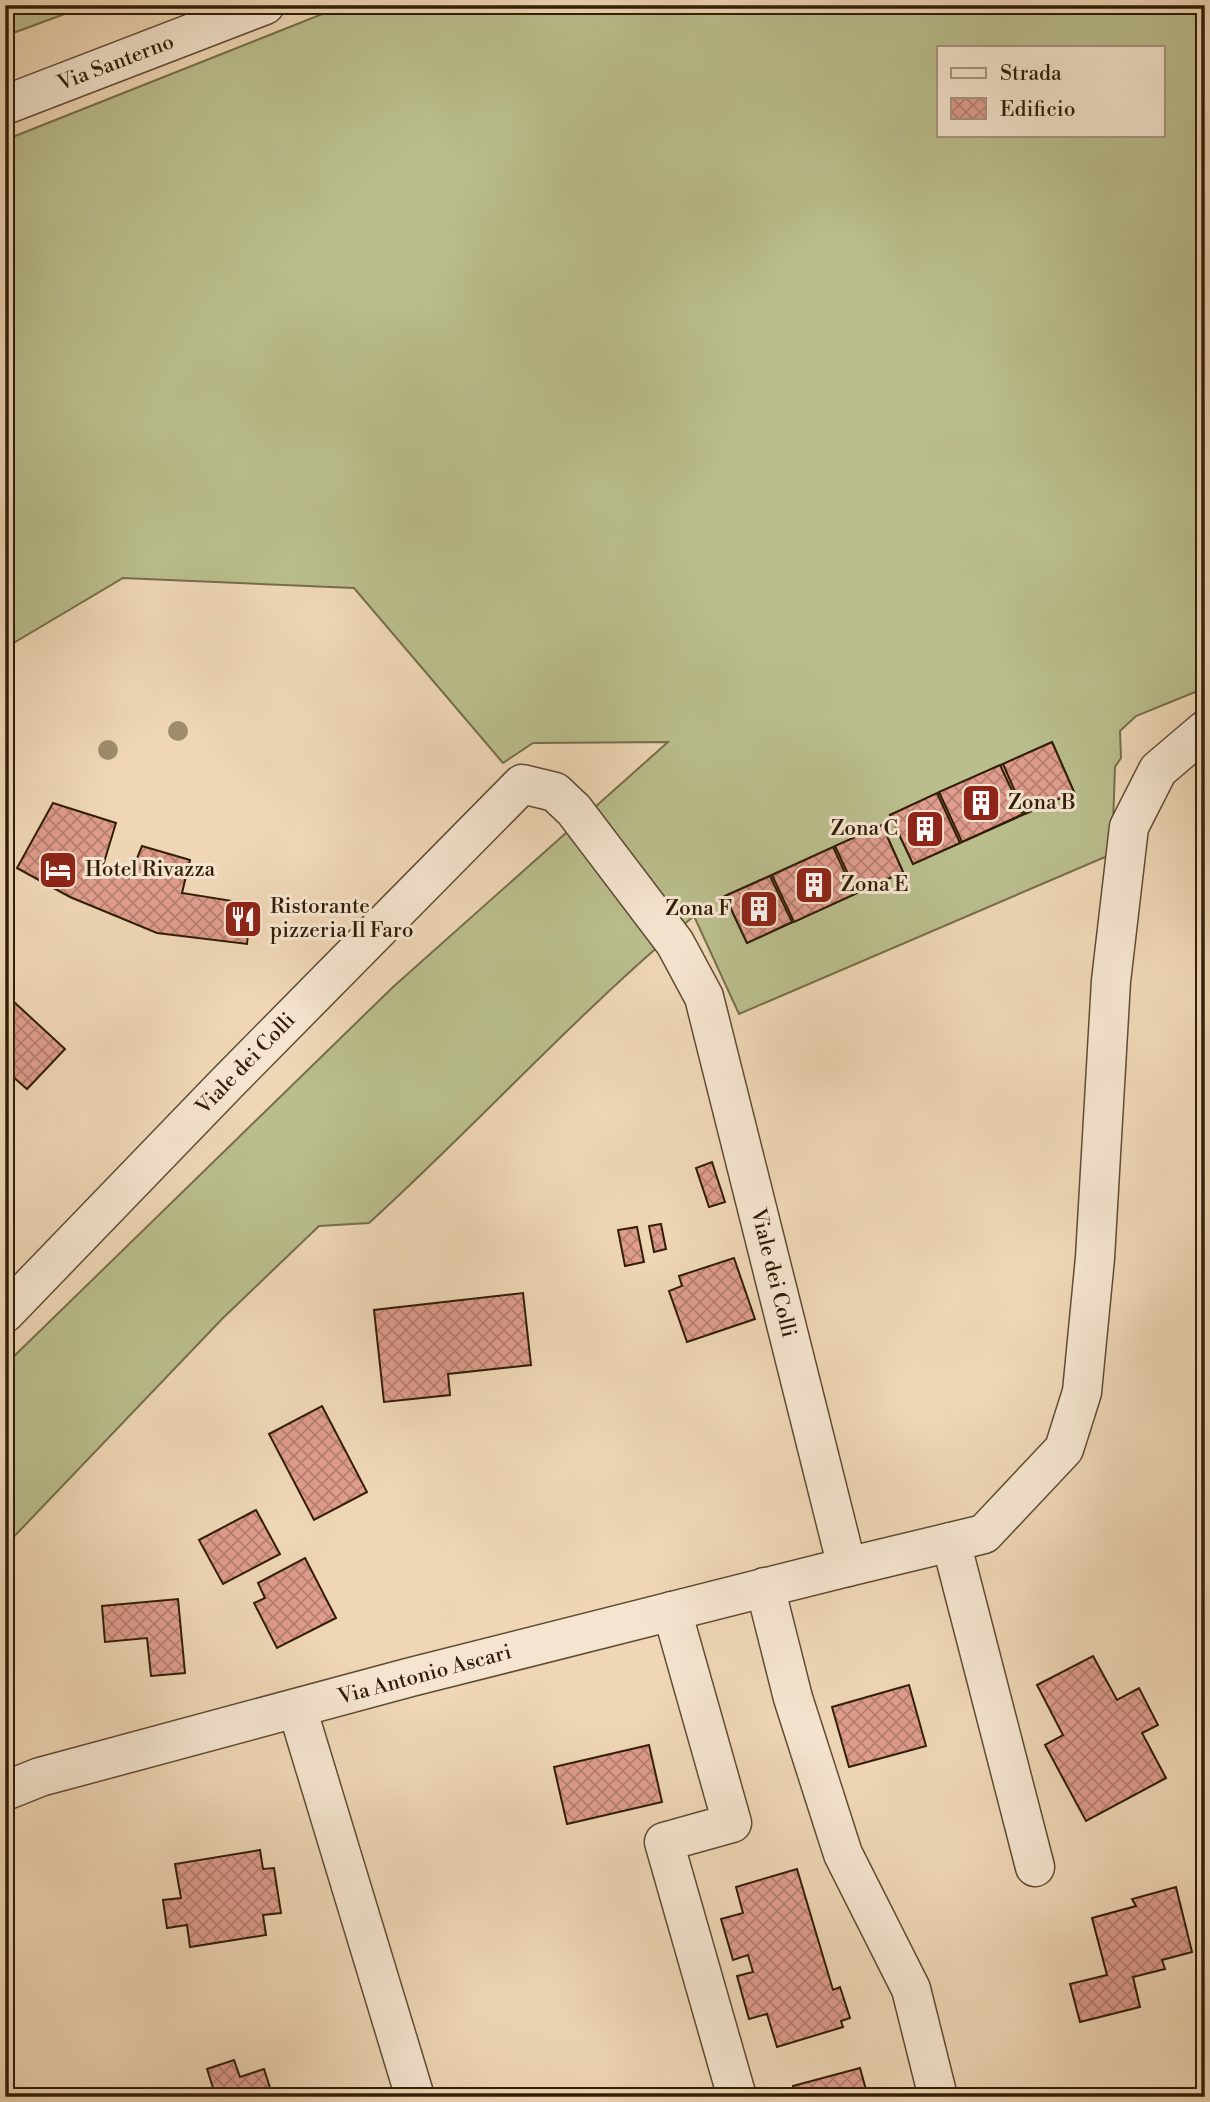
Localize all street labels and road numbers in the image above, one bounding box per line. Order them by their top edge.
street label: Via Santerno [53,29,178,97]
street label: Viale dei Colli [190,1007,301,1121]
street label: Viale dei Colli [744,1205,802,1340]
street label: Via Antonio Ascari [334,1639,515,1711]

